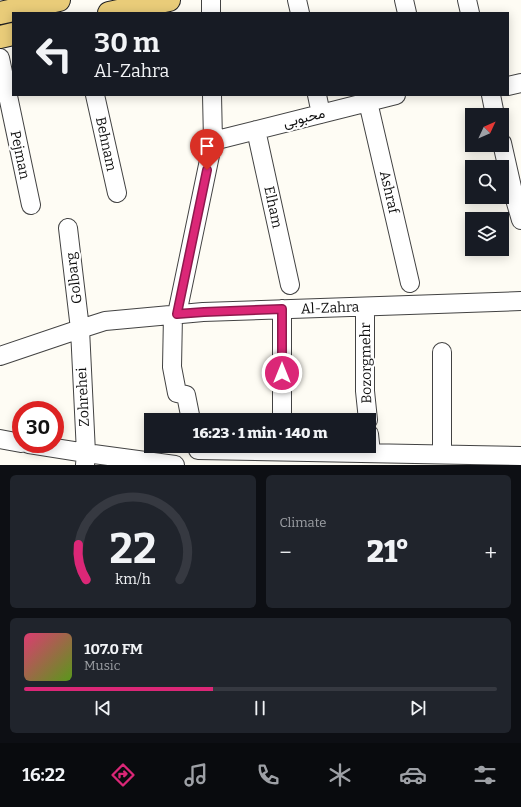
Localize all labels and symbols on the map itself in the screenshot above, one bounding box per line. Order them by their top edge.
street label: محبوبی [281,105,327,131]
north arrow [465,108,509,152]
street label: Behnam [92,115,120,173]
street label: Pejman [7,129,33,181]
pin [190,129,224,170]
street label: Ashraf [376,169,402,216]
street label: Elham [260,184,286,230]
street label: Golbarg [62,251,86,305]
street label: Al-Zahra [300,298,360,318]
street label: Bozorgmehr [357,322,375,404]
position arrow [261,352,303,394]
street label: Zohrehei [73,367,93,427]
speed limit sign: 30 [12,401,64,453]

